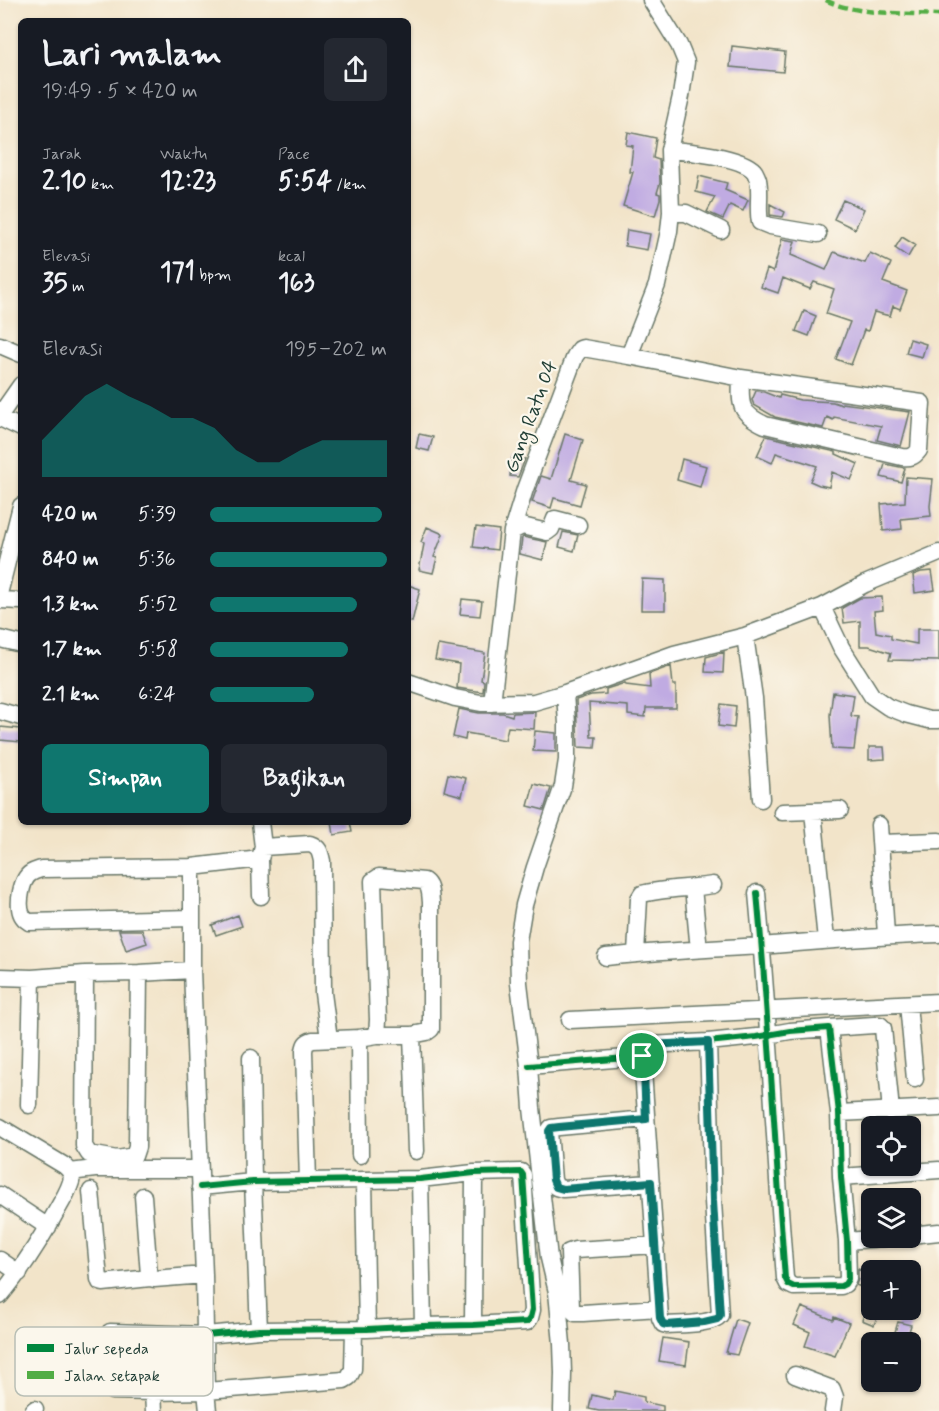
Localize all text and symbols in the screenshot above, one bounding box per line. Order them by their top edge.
text: Lari malam [42,33,222,77]
button: share [324,38,387,101]
text: 19:49 · 5 × 420 m [42,78,198,105]
text: Jarak [42,144,81,165]
text: Waktu [160,144,207,165]
text: Pace [278,144,310,165]
text: 2.10 [42,165,87,199]
text: 12:23 [160,165,216,199]
text: 5:54 [278,165,332,199]
text: km [87,174,114,195]
text: /km [332,174,367,195]
text: Elevasi [42,246,90,267]
text: kcal [278,246,305,267]
text: 171 [160,256,195,290]
text: bpm [195,265,231,286]
text: 35 [42,267,68,301]
text: 163 [278,267,315,301]
text: m [68,276,85,297]
text: Elevasi [42,336,102,363]
text: 195–202 m [285,336,387,363]
street label: Gang Ratu 04 [499,356,565,477]
text: 420 m [42,501,98,528]
text: 5:39 [138,501,176,528]
text: 840 m [42,546,99,573]
text: 5:36 [138,546,175,573]
text: 1.3 km [42,591,99,618]
text: 5:52 [138,591,178,618]
text: 1.7 km [42,636,102,663]
text: 5:58 [138,636,178,663]
text: 2.1 km [42,681,99,708]
text: 6:24 [138,681,176,708]
button: Simpan [42,744,209,813]
button: Bagikan [221,744,387,813]
pin [616,1030,667,1081]
icon: arrive [625,1039,658,1072]
map controls [861,1116,921,1392]
button: locate [861,1116,921,1176]
button: layers [861,1188,921,1248]
button: + [861,1260,921,1320]
legend [15,1327,213,1396]
button: − [861,1332,921,1392]
text: Jalur sepeda [64,1339,149,1360]
text: Jalan setapak [64,1366,160,1387]

